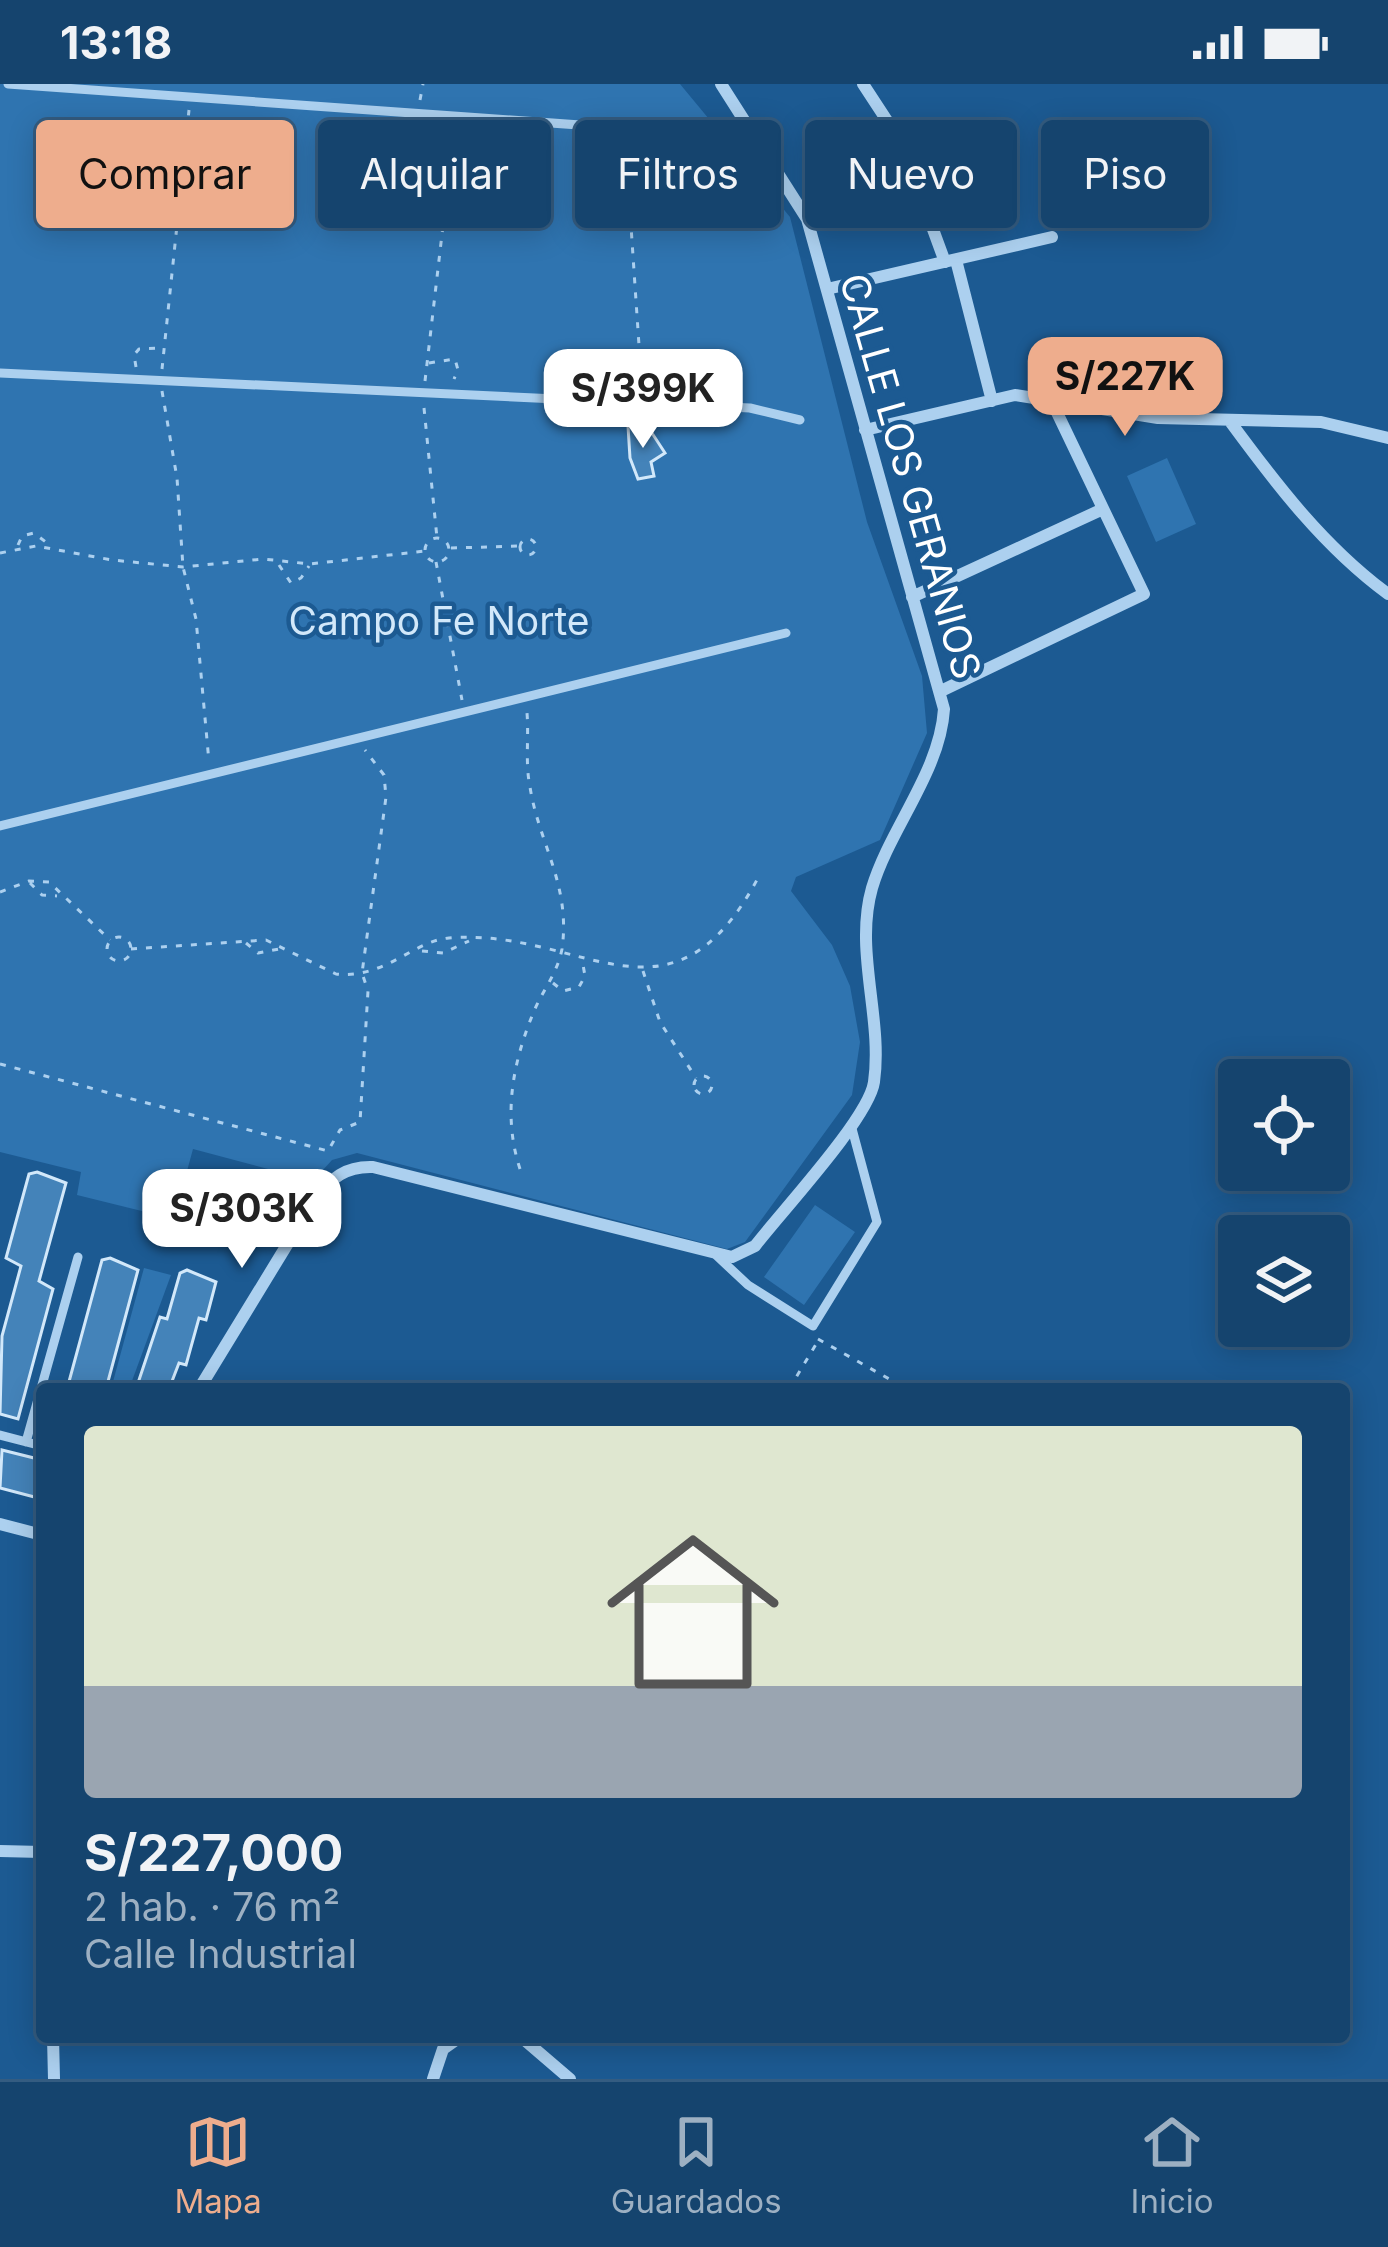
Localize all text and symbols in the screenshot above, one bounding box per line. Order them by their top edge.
text: 13:18 [60,15,172,70]
chip: Comprar [36,120,294,228]
chip: Alquilar [318,120,551,228]
chip: Filtros [575,120,781,228]
chip: Nuevo [805,120,1017,228]
chip: Piso [1041,120,1209,228]
street label: CALLE LOS GERANIOS [831,268,991,684]
pin: S/227K [1027,337,1223,439]
pin: S/399K [545,349,741,451]
text: S/227K [1055,352,1195,399]
text: S/399K [571,364,715,411]
park label: Campo Fe Norte [288,597,590,644]
map controls [1218,1059,1350,1347]
button: locate [1218,1059,1350,1191]
pin: S/303K [144,1169,340,1271]
text: S/303K [169,1184,315,1231]
button: layers [1218,1215,1350,1347]
icon: home [585,1504,801,1720]
text: S/227,000 [84,1822,343,1883]
text: 2 hab. · 76 m² [84,1883,340,1930]
text: Calle Industrial [84,1930,357,1977]
tab: Mapa [174,2109,262,2221]
tab: Guardados [611,2109,782,2221]
tab: Inicio [1131,2109,1214,2221]

